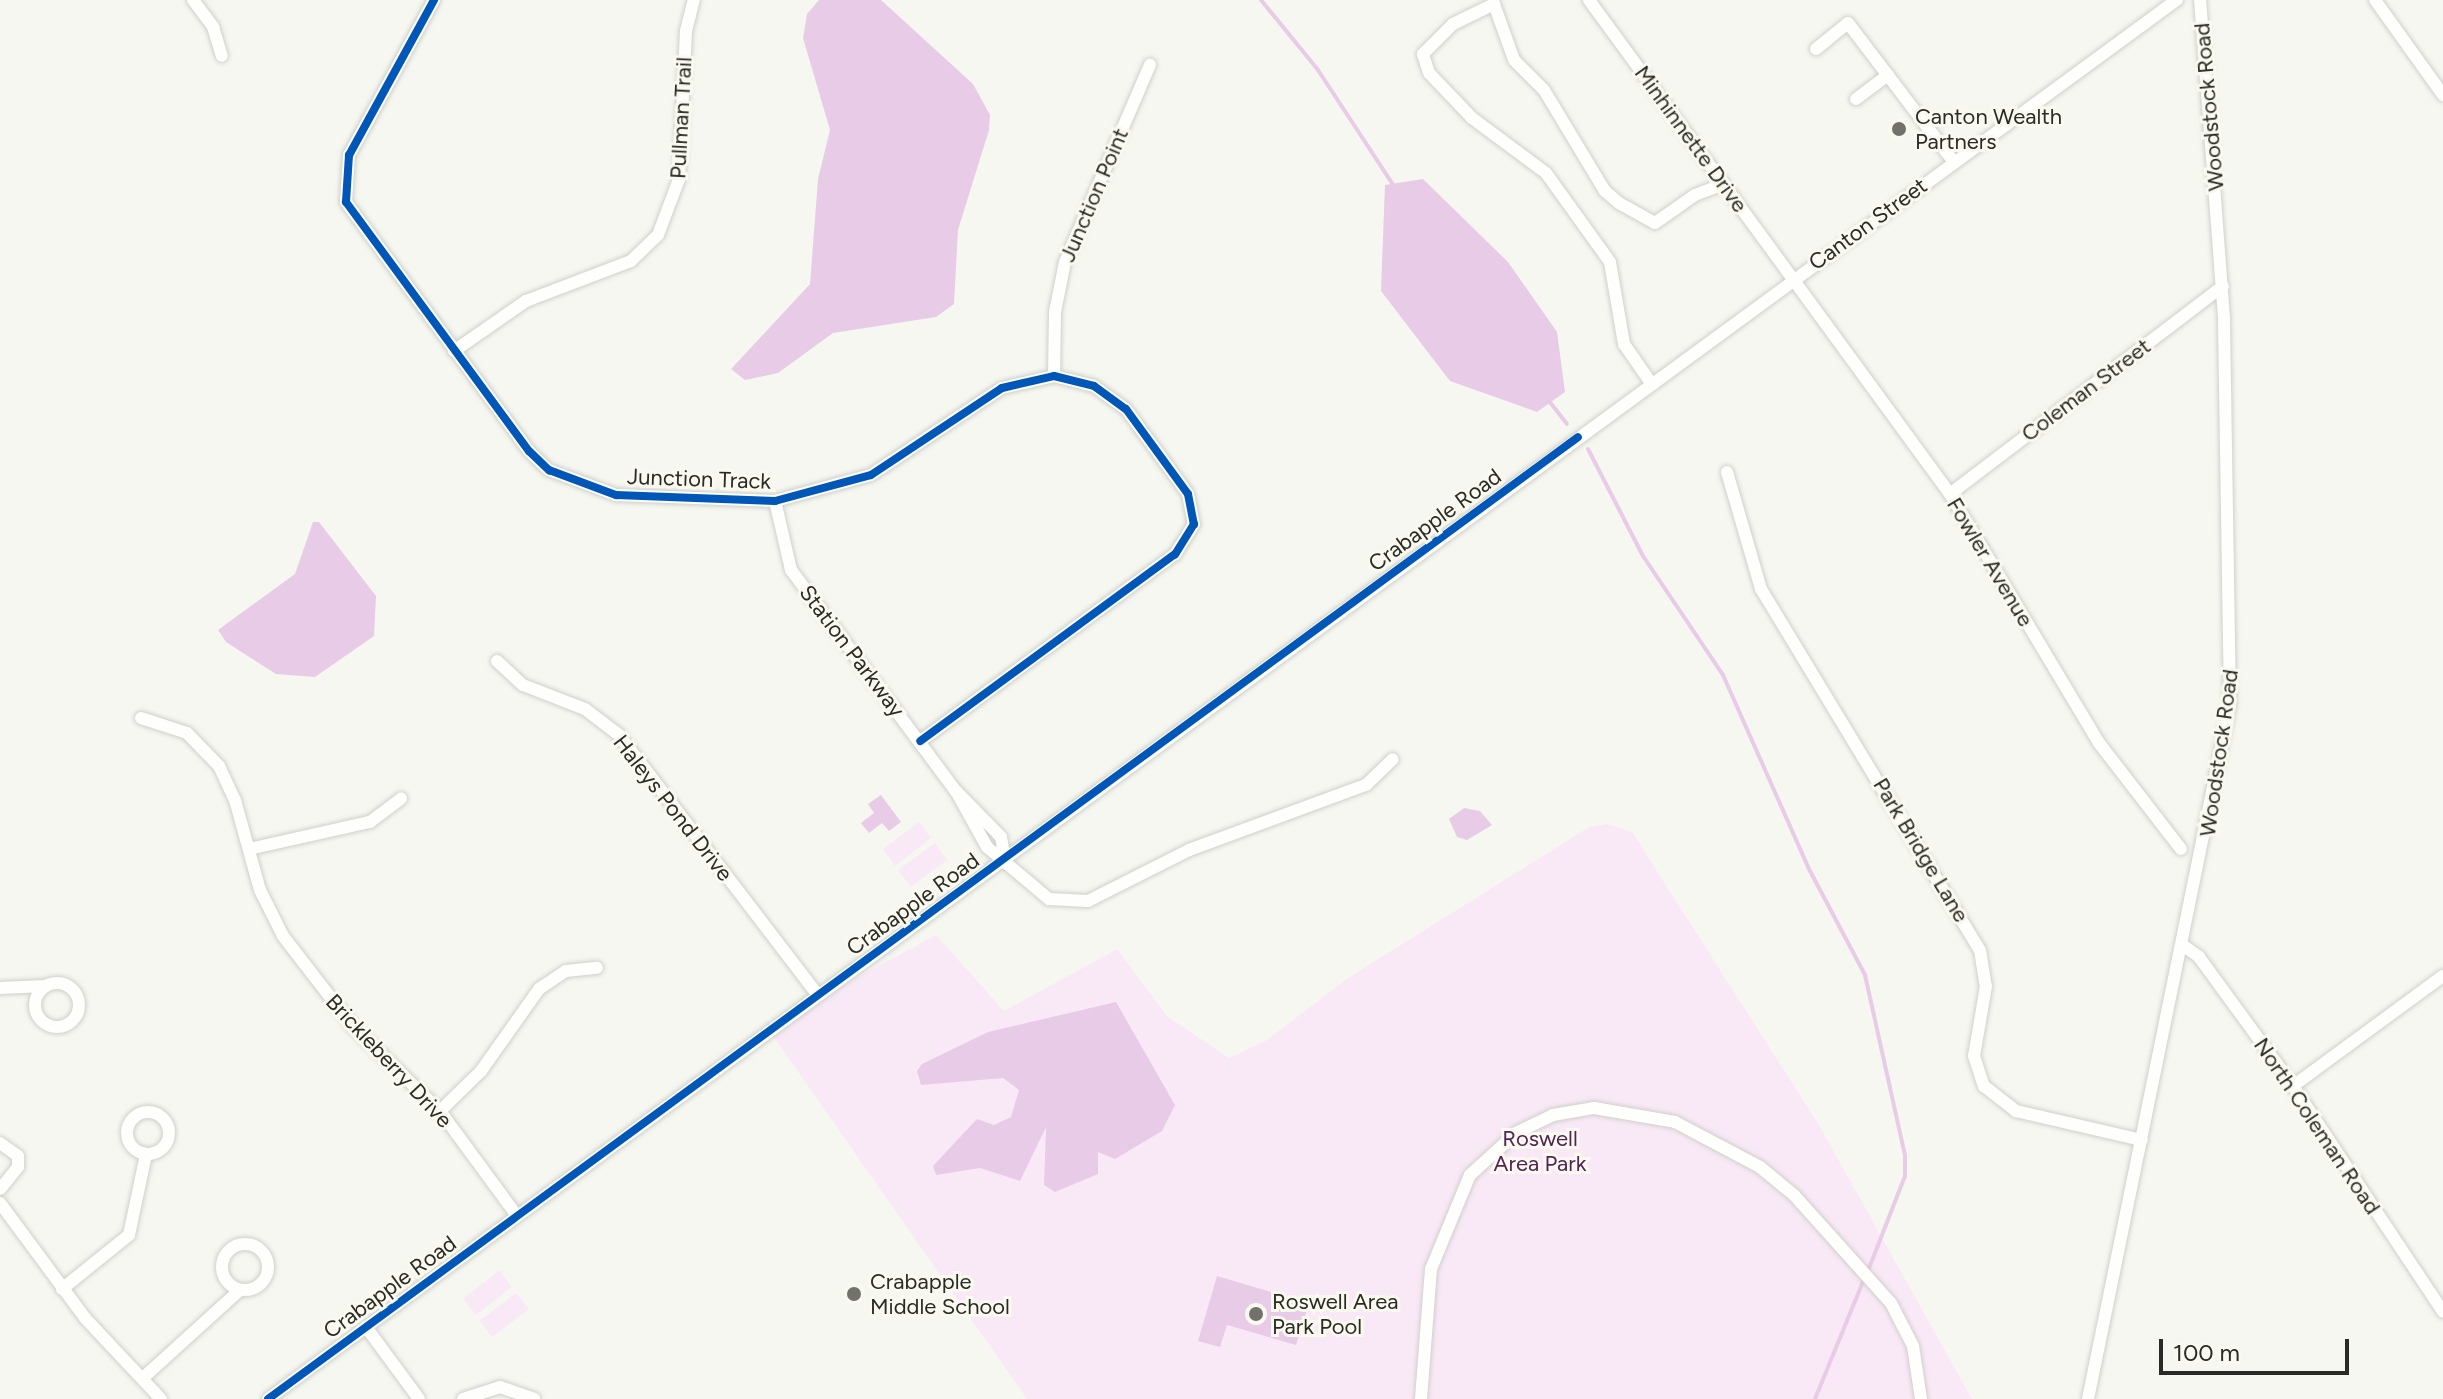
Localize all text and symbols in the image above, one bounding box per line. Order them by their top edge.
street label: Woodstock Road [2189,22,2229,192]
street label: Pullman Trail [665,56,697,180]
street label: Minhinnette Drive [1629,61,1753,217]
place label: Canton Wealth Partners [1915,103,2062,154]
marker: Canton Wealth Partners [1890,120,1908,138]
street label: Junction Point [1054,124,1134,266]
street label: Canton Street [1804,172,1932,276]
street label: Coleman Street [2016,333,2156,447]
street label: Junction Track [627,463,771,495]
street label: Crabapple Road [1364,463,1506,577]
street label: Fowler Avenue [1941,493,2039,631]
street label: Station Parkway [794,580,910,722]
street label: Woodstock Road [2194,668,2244,838]
street label: Haleys Pond Drive [608,730,738,886]
street label: Park Bridge Lane [1868,773,1974,927]
street label: Crabapple Road [842,847,984,961]
street label: Brickleberry Drive [320,989,458,1133]
street label: North Coleman Road [2248,1033,2386,1219]
park label: Roswell Area Park [1494,1125,1586,1176]
street label: Crabapple Road [319,1230,461,1344]
place label: Crabapple Middle School [870,1268,1010,1320]
marker: Crabapple Middle School [845,1285,863,1303]
place label: Roswell Area Park Pool [1272,1288,1398,1340]
marker: Roswell Area Park Pool [1247,1305,1265,1323]
scale bar [2163,1323,2353,1373]
text: 100 m [2173,1338,2240,1367]

